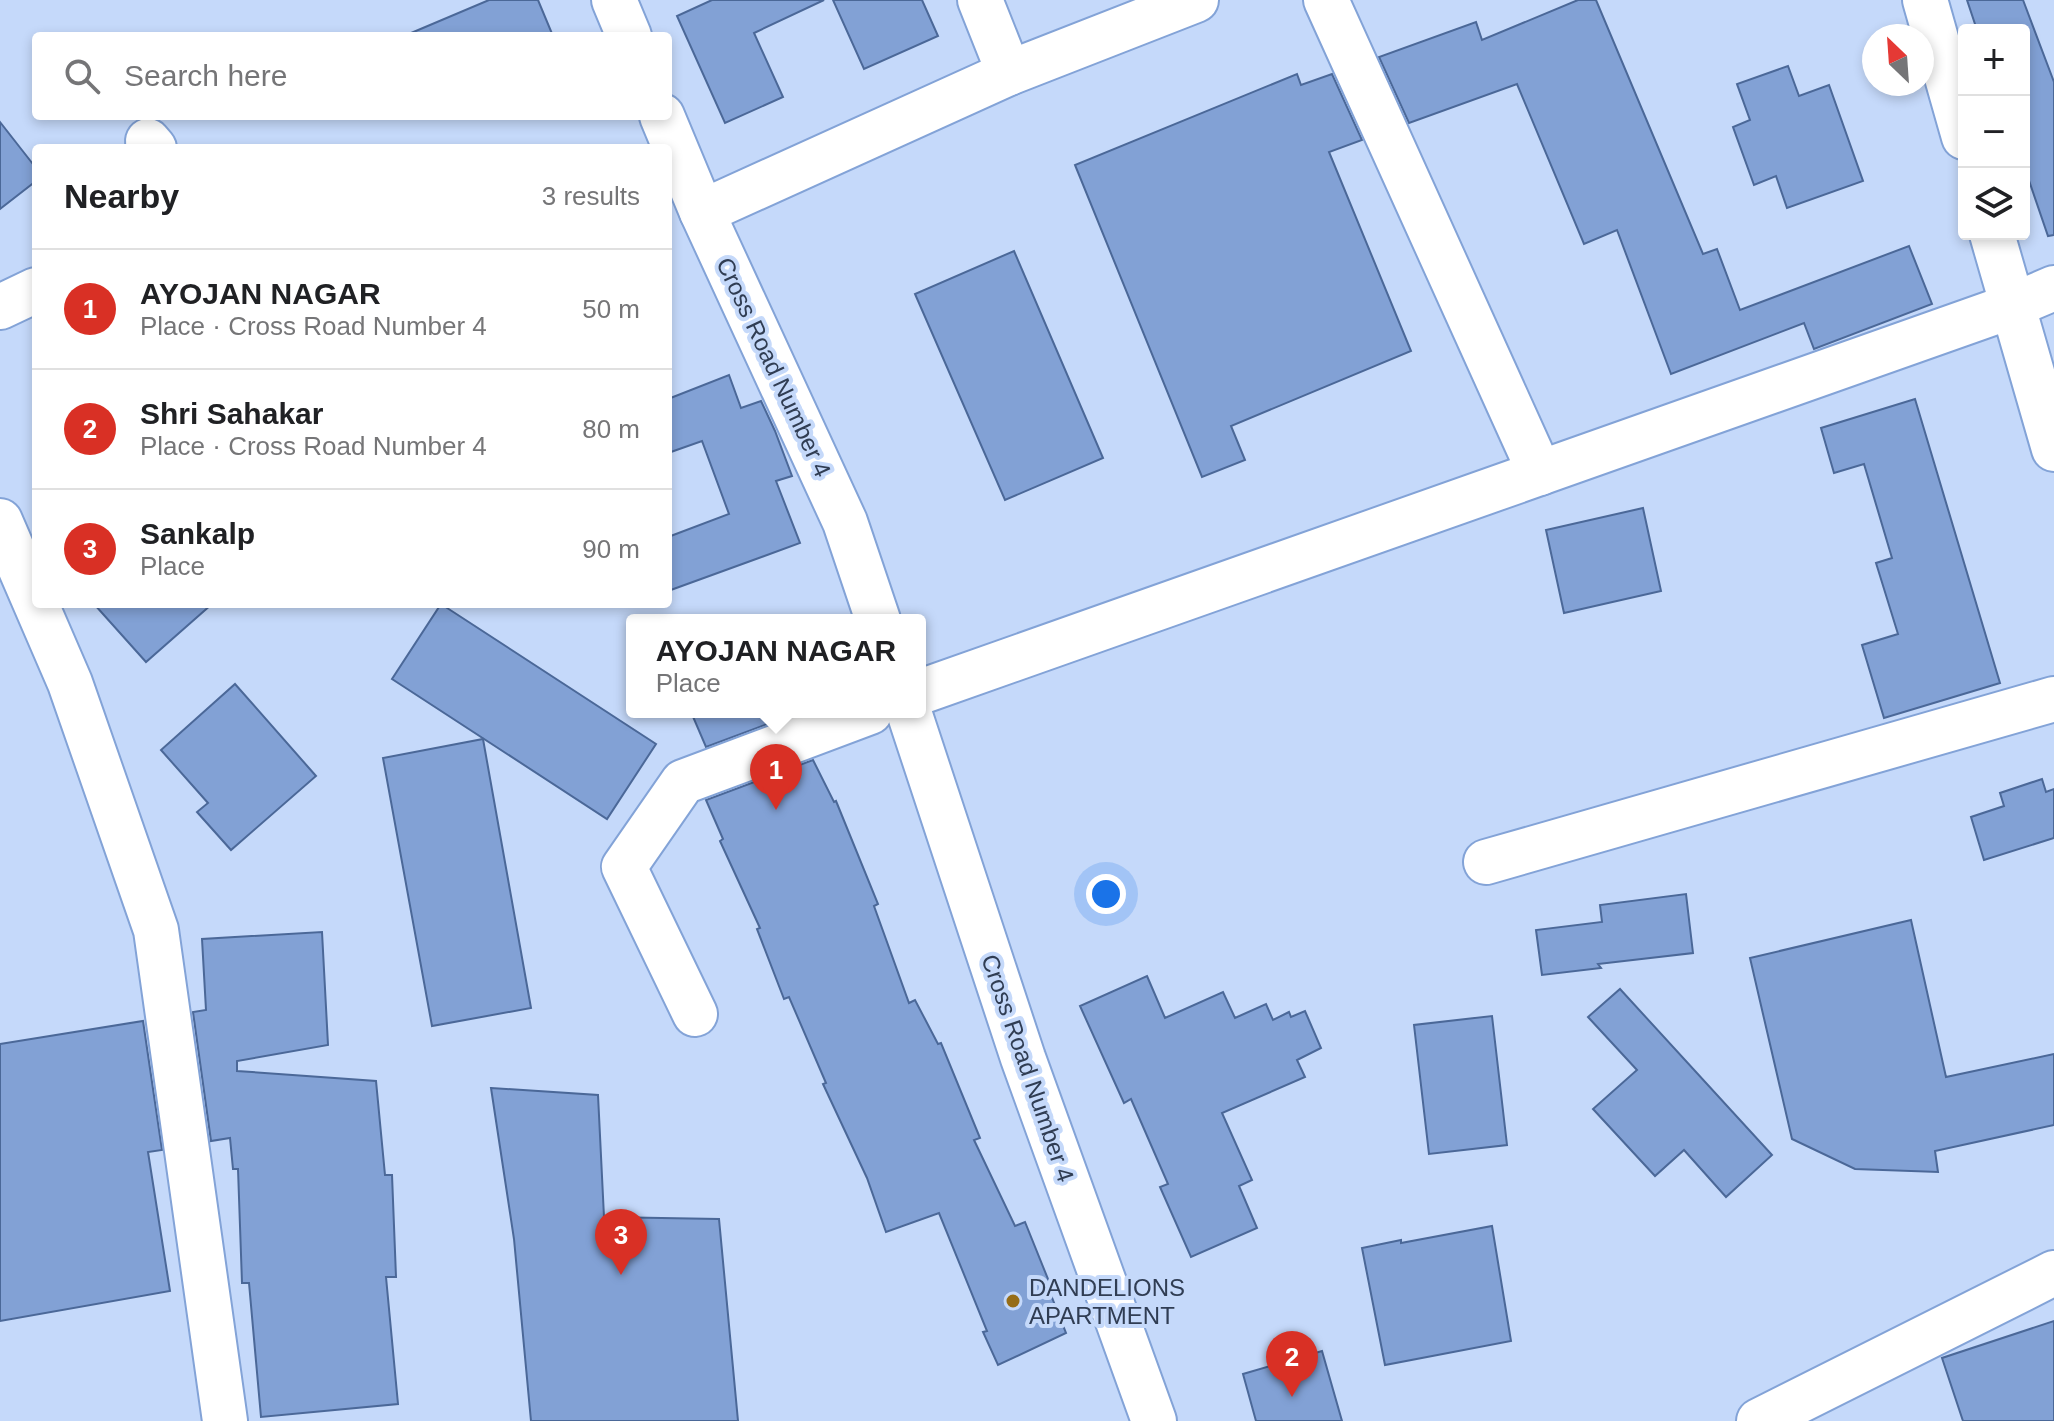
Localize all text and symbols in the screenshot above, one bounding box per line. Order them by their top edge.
north arrow [1862,24,1934,96]
map controls [1958,24,2030,240]
button: + [1958,24,2030,96]
search box [32,32,672,120]
icon: search [60,54,104,98]
text: Search here [124,59,287,92]
button: − [1958,96,2030,168]
button: layers [1958,168,2030,240]
text: Nearby [64,177,179,215]
text: 3 results [542,181,640,211]
street label: Cross Road Number 4 [711,253,837,481]
text: AYOJAN NAGAR [140,277,381,310]
text: 1 [83,294,97,324]
text: 50 m [582,294,640,324]
text: Place · Cross Road Number 4 [140,311,487,341]
text: Shri Sahakar [140,397,323,430]
text: 2 [83,414,97,444]
text: 80 m [582,414,640,444]
text: Place · Cross Road Number 4 [140,431,487,461]
text: Sankalp [140,517,255,550]
text: 3 [83,534,97,564]
text: 90 m [582,534,640,564]
text: Place [140,551,205,581]
popup [626,614,926,718]
text: AYOJAN NAGAR [656,634,896,667]
text: Place [656,668,721,698]
pin: 1 [750,744,802,810]
your location [1086,874,1126,914]
street label: Cross Road Number 4 [976,951,1080,1185]
pin: 3 [595,1209,647,1275]
place label: DANDELIONS APARTMENT [1029,1274,1185,1329]
marker: DANDELIONS APARTMENT [1004,1292,1022,1310]
pin: 2 [1266,1331,1318,1397]

